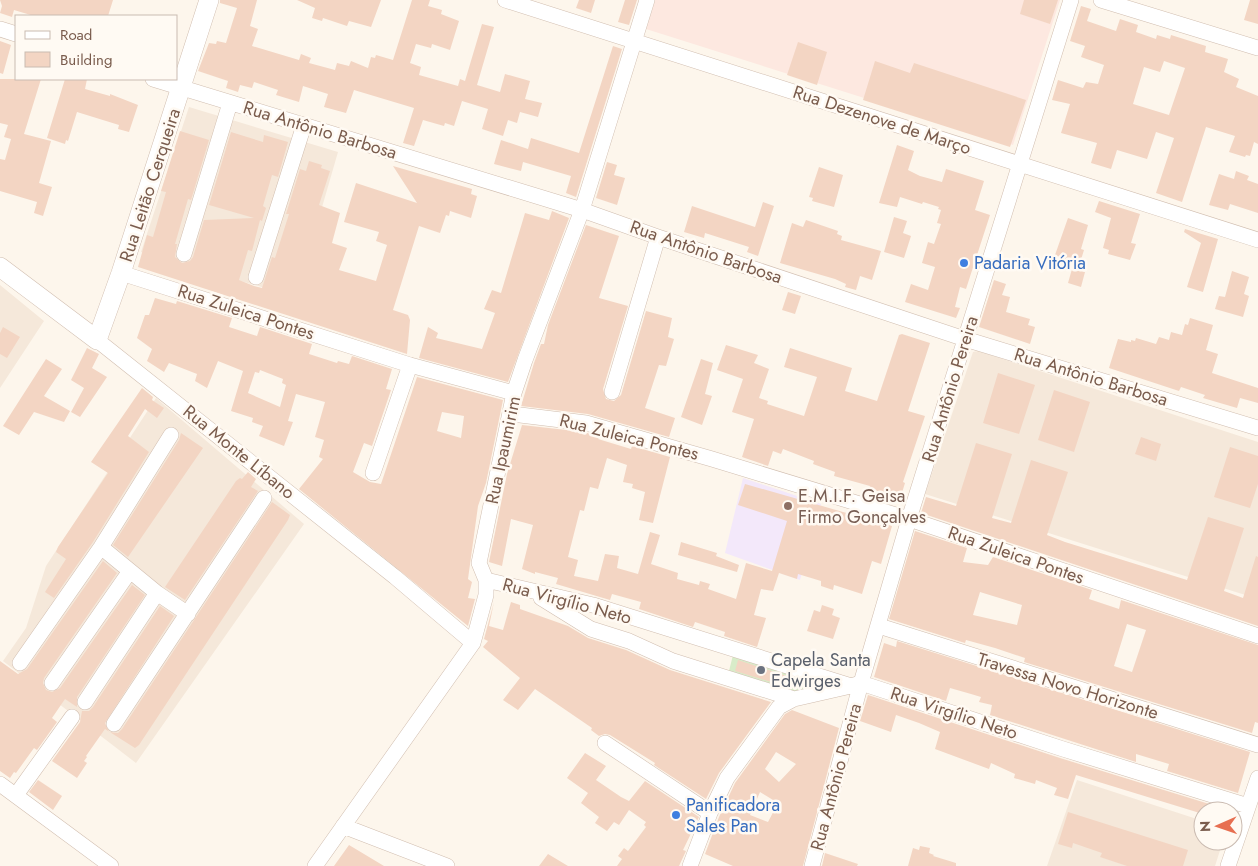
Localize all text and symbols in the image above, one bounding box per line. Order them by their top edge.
legend [15,15,178,80]
text: Road [60,24,92,46]
text: Building [60,49,112,71]
street label: Rua Dezenove de Março [790,79,975,161]
street label: Rua Antônio Barbosa [240,94,400,166]
street label: Rua Leitão Cerqueira [113,105,187,265]
street label: Rua Antônio Barbosa [626,214,786,290]
place label: Padaria Vitória [974,250,1086,276]
marker: Padaria Vitória [958,257,970,269]
street label: Rua Zuleica Pontes [174,278,318,346]
street label: Rua Antônio Pereira [915,313,985,465]
street label: Rua Antônio Barbosa [1011,341,1171,413]
street label: Rua Ipaumirim [479,394,527,506]
street label: Rua Monte Líbano [177,399,301,505]
street label: Rua Zuleica Pontes [557,407,701,467]
place label: E.M.I.F. Geisa Firmo Gonçalves [798,483,926,530]
marker: E.M.I.F. Geisa Firmo Gonçalves [782,500,794,512]
street label: Rua Zuleica Pontes [944,520,1088,590]
street label: Rua Virgílio Neto [500,571,634,631]
street label: Travessa Novo Horizonte [974,646,1162,726]
place label: Capela Santa Edwirges [771,647,871,694]
marker: Capela Santa Edwirges [755,664,767,676]
street label: Rua Virgílio Neto [887,680,1021,746]
street label: Rua Antônio Pereira [804,700,868,854]
place label: Panificadora Sales Pan [686,792,780,839]
north arrow [1193,801,1243,851]
marker: Panificadora Sales Pan [670,809,682,821]
text: N [1195,821,1215,832]

